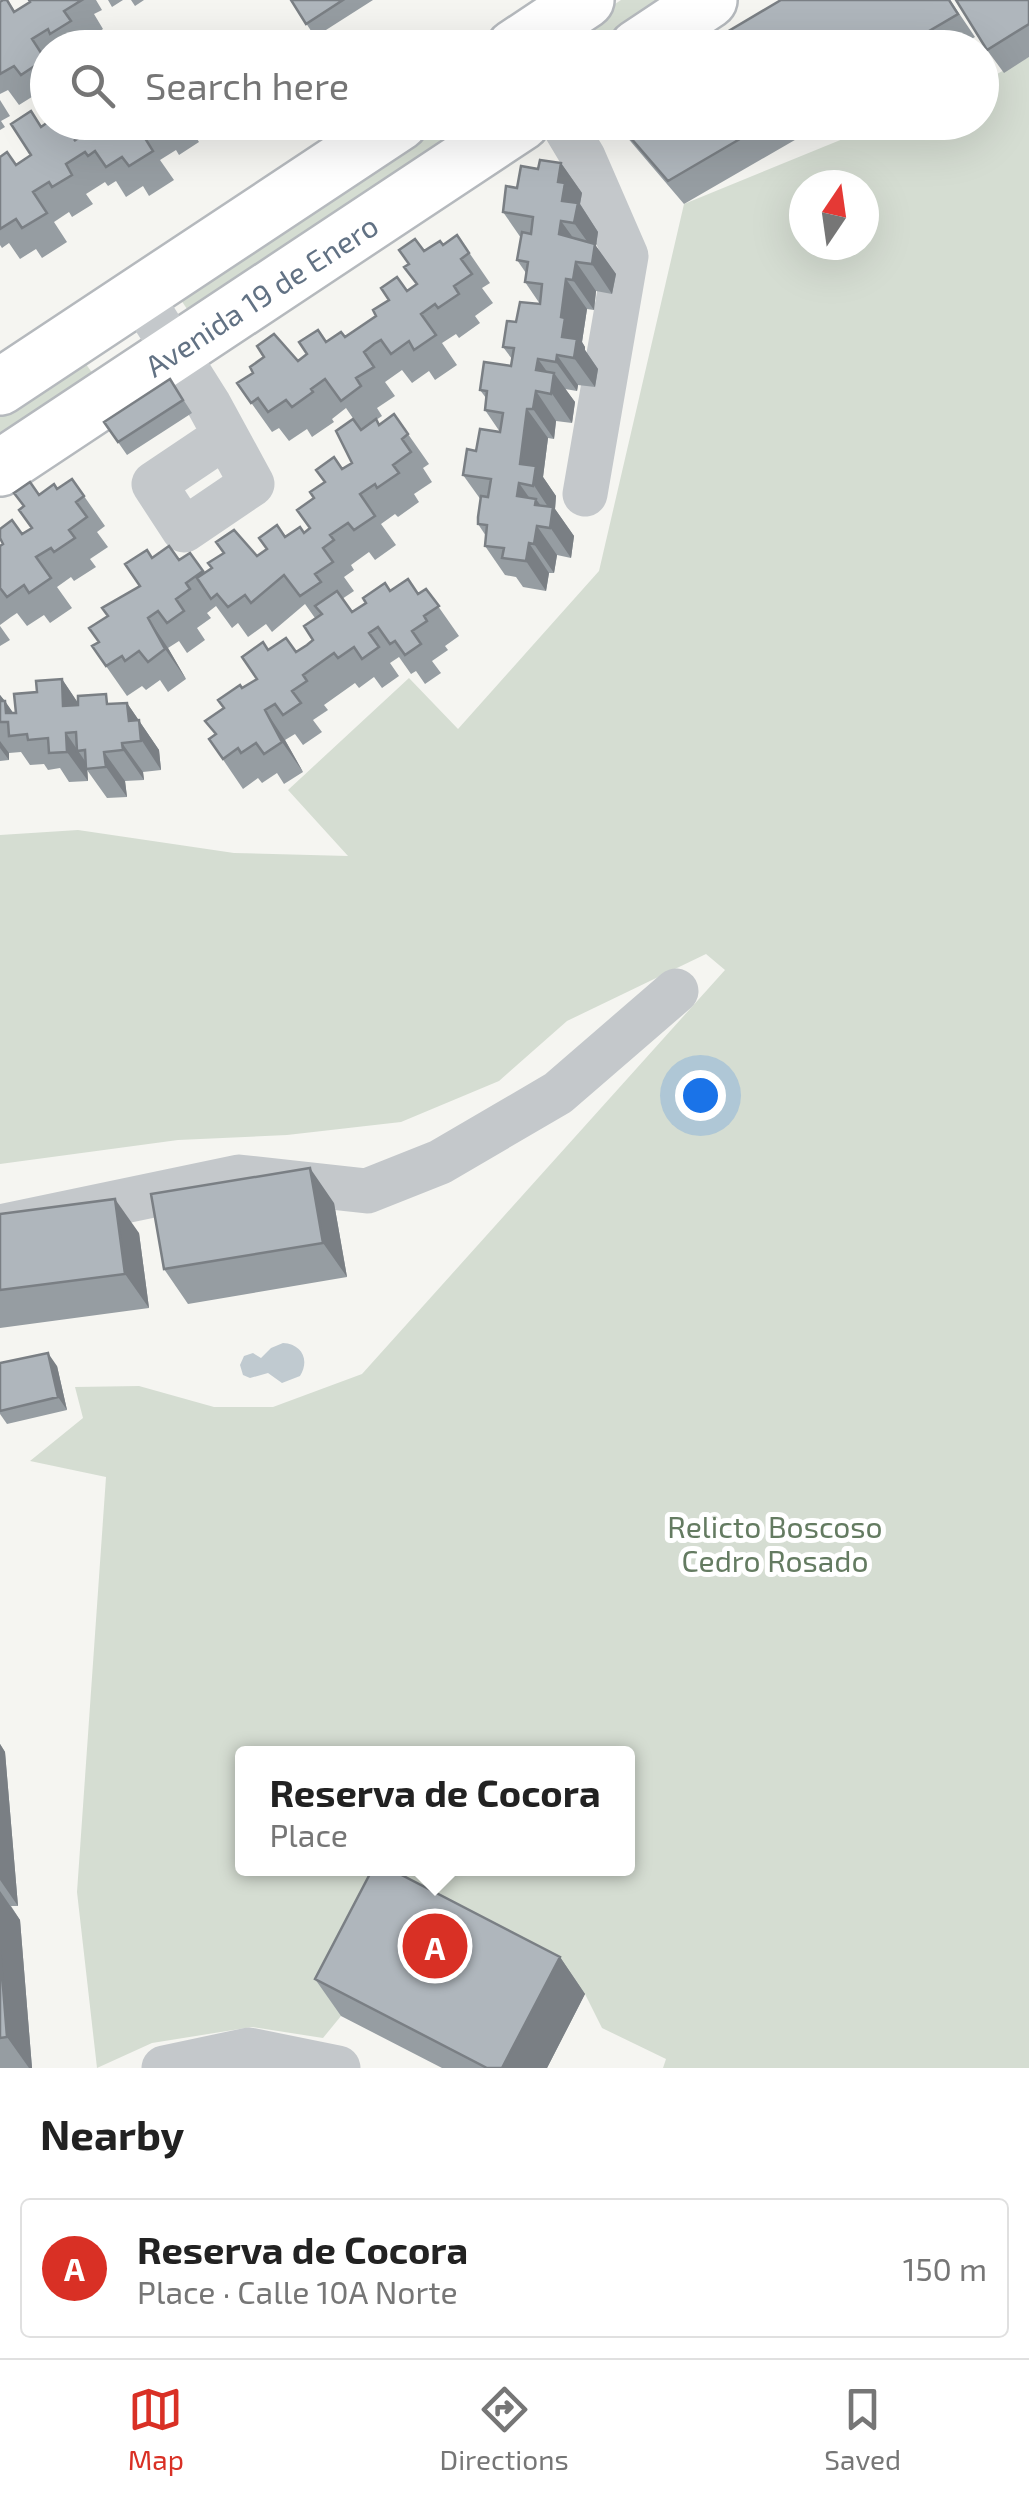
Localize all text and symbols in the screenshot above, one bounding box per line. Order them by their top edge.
search box [30,30,999,140]
icon: search [65,58,120,113]
text: Search here [145,62,349,108]
north arrow [789,170,879,260]
street label: Avenida 19 de Enero [138,206,384,384]
your location [675,1070,726,1121]
park label: Relicto Boscoso Cedro Rosado [667,1508,883,1578]
popup [235,1746,635,1876]
text: Reserva de Cocora [269,1769,601,1815]
text: Place [269,1815,348,1853]
pin: A [402,1908,468,1984]
text: Nearby [40,2108,184,2158]
text: Reserva de Cocora [137,2226,468,2272]
text: A [64,2249,85,2287]
text: 150 m [903,2249,987,2287]
text: Place · Calle 10A Norte [137,2272,458,2310]
tab: Map [128,2382,184,2476]
tab: Directions [440,2382,569,2476]
tab: Saved [824,2382,901,2476]

